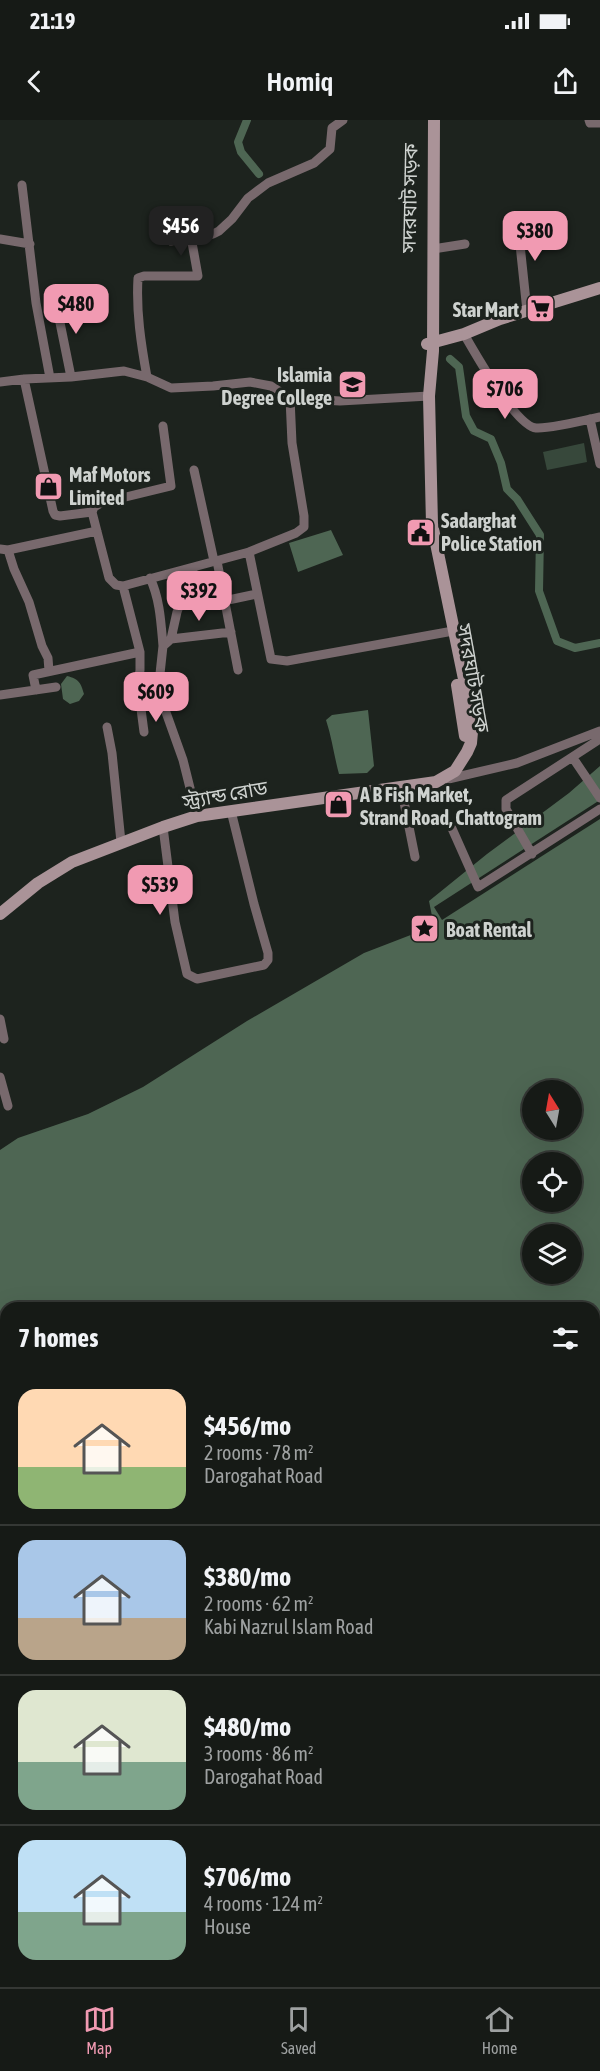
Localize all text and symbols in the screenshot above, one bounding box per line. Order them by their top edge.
text: 21:19 [30,8,75,34]
icon: back [18,65,51,98]
icon: share [549,65,582,98]
text: Homiq [267,66,333,97]
street label: সদরঘাট সড়ক [397,142,421,254]
pin: $456 [145,206,217,257]
pin: $380 [499,211,571,262]
text: $456 [163,214,199,237]
text: $380 [517,219,553,242]
pin: $480 [40,284,112,335]
text: $480 [58,292,94,315]
supermarket icon: Star Mart [524,293,556,325]
place label: Star Mart [453,298,519,321]
place label: Islamia Degree College [221,363,332,409]
school or university icon: Islamia Degree College [337,369,369,401]
pin: $706 [469,369,541,420]
text: $706 [487,377,523,400]
place label: Maf Motors Limited [69,463,151,509]
shop icon: Maf Motors Limited [32,470,64,502]
place label: Sadarghat Police Station [441,509,542,555]
public building icon: Sadarghat Police Station [404,516,436,548]
pin: $392 [163,571,235,622]
text: $392 [181,579,217,602]
street label: সদরঘাট সড়ক [453,621,495,735]
pin: $609 [120,672,192,723]
text: $609 [138,680,174,703]
street label: স্ট্র্যান্ড রোড [180,775,270,813]
place label: A B Fish Market, Strand Road, Chattogram [359,783,542,829]
shop icon: A B Fish Market, Strand Road, Chattogram [323,789,355,821]
pin: $539 [124,865,196,916]
text: $539 [142,873,178,896]
place icon: Boat Rental [409,913,441,945]
place label: Boat Rental [446,918,533,941]
north arrow [522,1080,582,1140]
map controls [522,1080,582,1284]
button: locate [522,1152,582,1212]
button: layers [522,1224,582,1284]
icon: filters [549,1322,582,1355]
text: 7 homes [18,1323,98,1353]
text: $456/mo [204,1411,291,1441]
icon: home [66,1413,138,1485]
text: 2 rooms · 78 m² [204,1441,314,1464]
text: Darogahat Road [204,1464,323,1487]
text: $380/mo [204,1562,291,1592]
icon: home [66,1564,138,1636]
text: 2 rooms · 62 m² [204,1592,314,1615]
text: Kabi Nazrul Islam Road [204,1615,374,1638]
text: $480/mo [204,1712,291,1742]
icon: home [66,1714,138,1786]
text: 3 rooms · 86 m² [204,1742,314,1765]
text: Darogahat Road [204,1765,323,1788]
text: $706/mo [204,1862,291,1892]
icon: home [66,1864,138,1936]
text: 4 rooms · 124 m² [204,1892,323,1915]
text: House [204,1915,251,1938]
tab: Map [83,2003,116,2057]
tab: Saved [281,2003,316,2057]
tab: Home [482,2003,517,2057]

